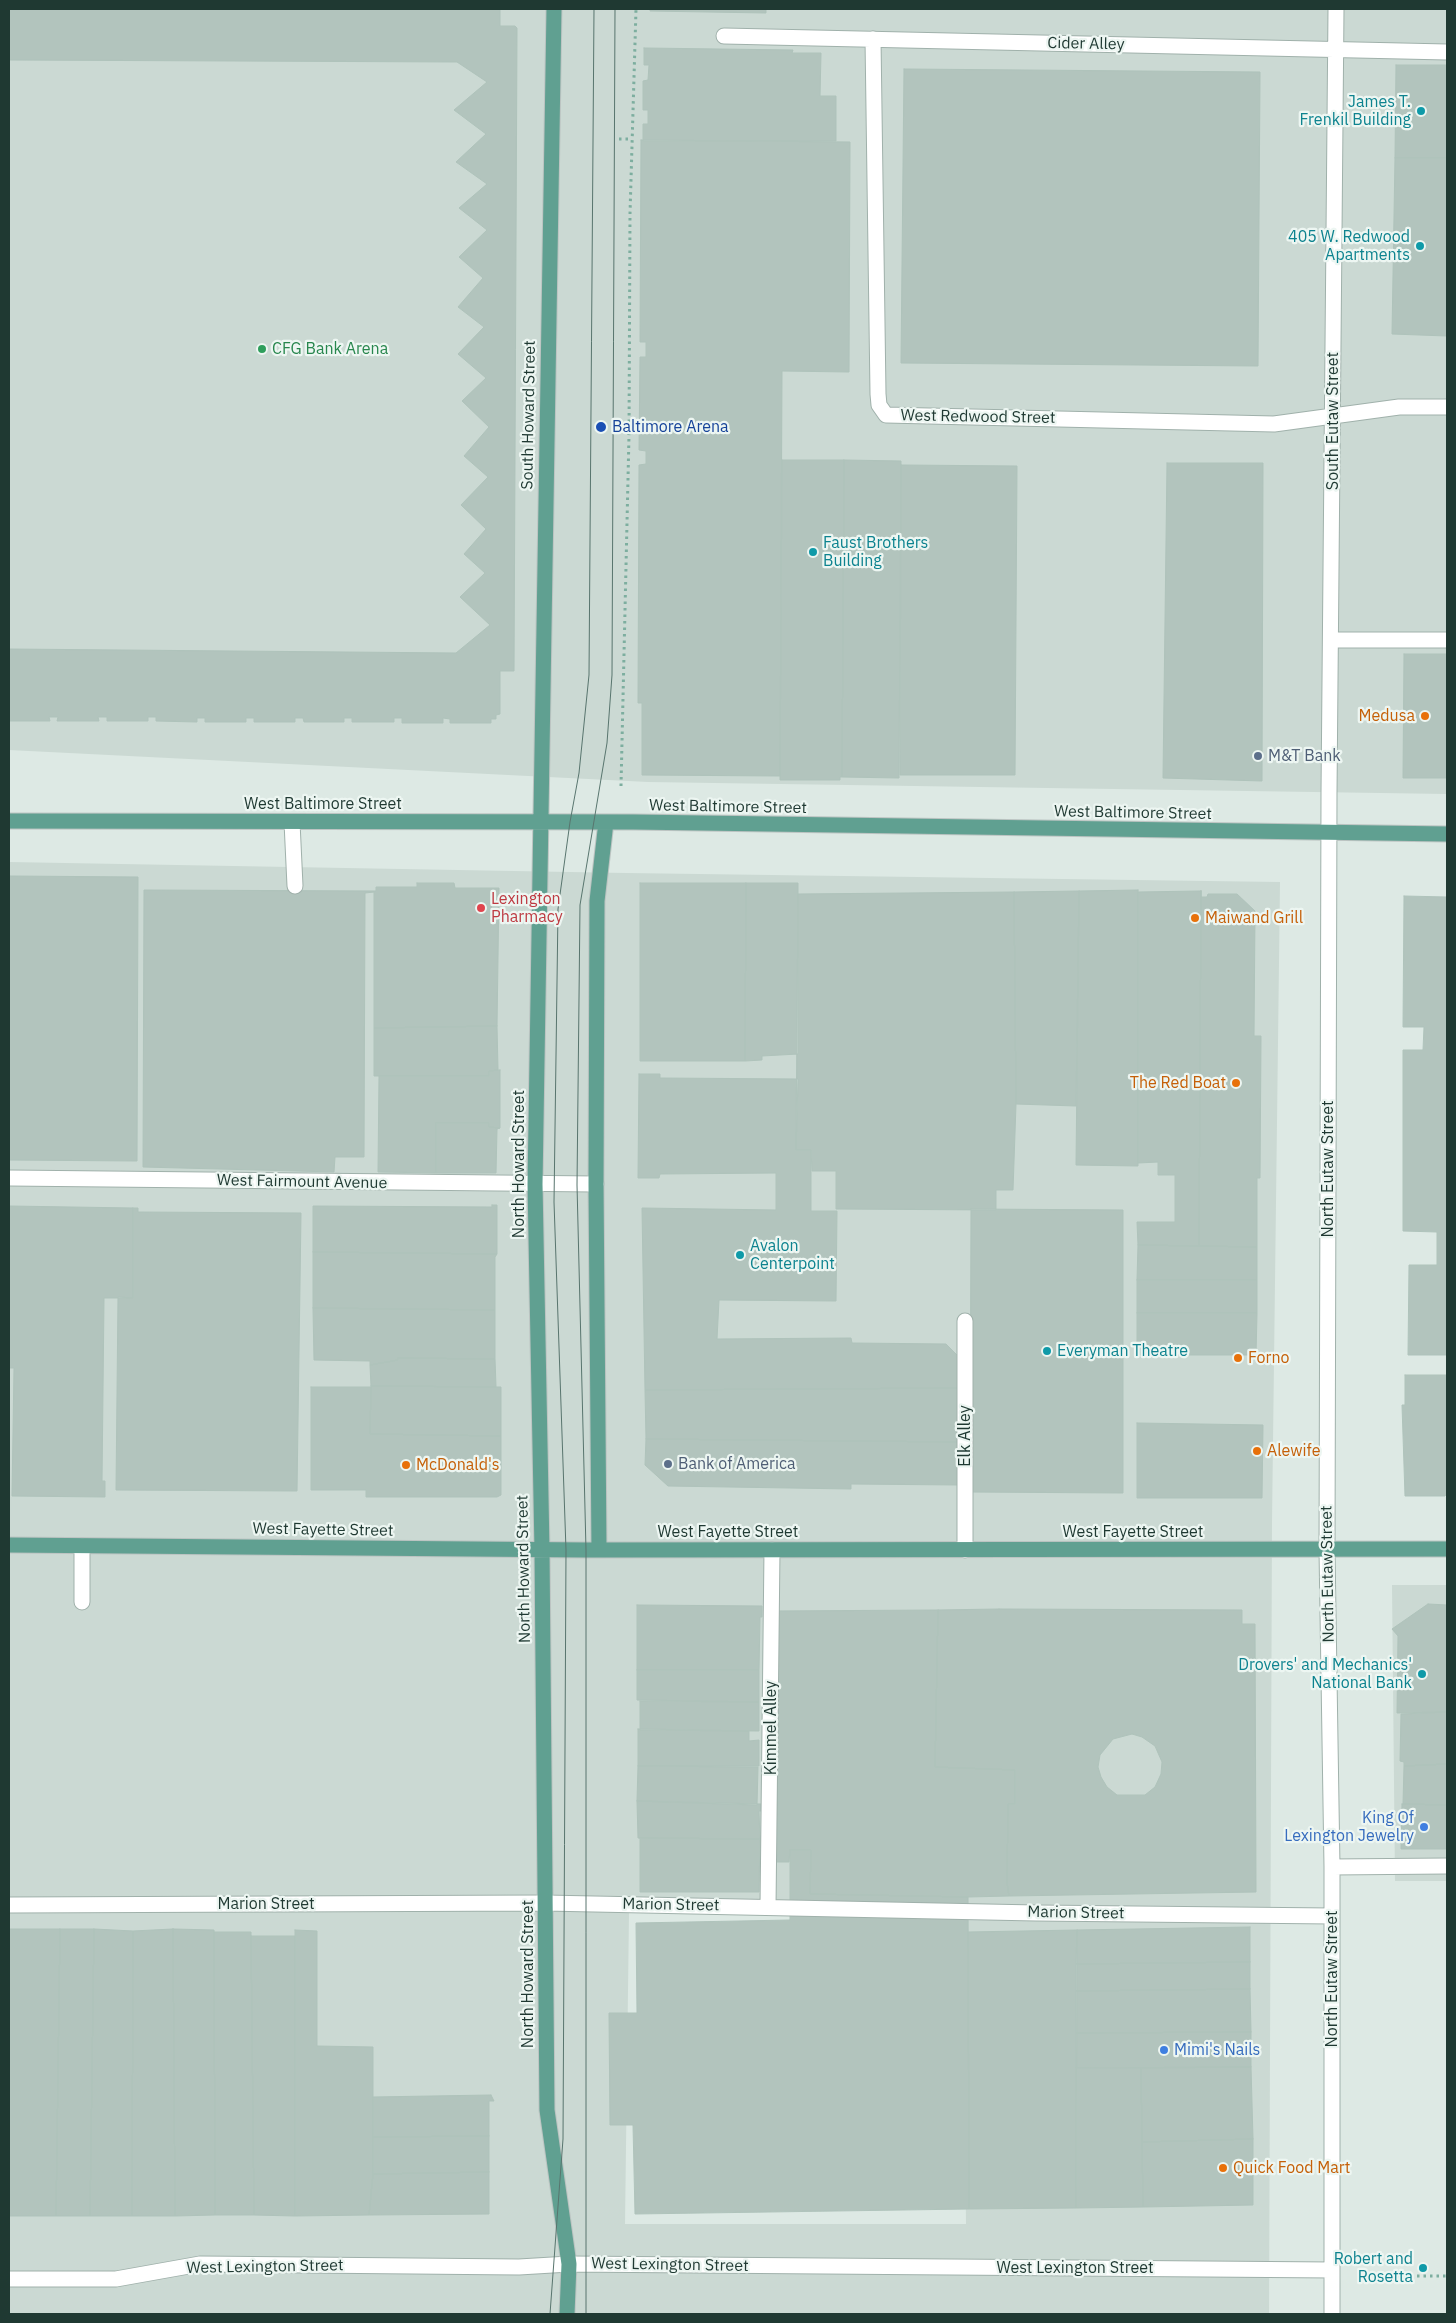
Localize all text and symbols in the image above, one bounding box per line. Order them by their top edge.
street label: Cider Alley [1047,34,1125,54]
place label: James T. Frenkil Building [1299,92,1411,130]
marker: James T. Frenkil Building [1415,105,1427,117]
place label: 405 W. Redwood Apartments [1288,227,1410,265]
marker: 405 W. Redwood Apartments [1414,240,1426,252]
place label: CFG Bank Arena [272,339,388,359]
street label: South Howard Street [518,340,540,490]
marker: CFG Bank Arena [256,343,268,355]
street label: South Eutaw Street [1323,352,1343,490]
street label: West Redwood Street [900,406,1056,428]
place label: Baltimore Arena [612,417,729,437]
marker: Baltimore Arena [594,420,608,434]
place label: Faust Brothers Building [823,533,928,571]
marker: Faust Brothers Building [807,546,819,558]
place label: Medusa [1359,706,1415,726]
marker: Medusa [1419,710,1431,722]
place label: M&T Bank [1268,746,1341,766]
marker: M&T Bank [1252,750,1264,762]
street label: West Baltimore Street [244,794,402,814]
street label: West Baltimore Street [649,796,807,818]
street label: West Baltimore Street [1054,802,1212,824]
place label: Lexington Pharmacy [491,889,563,927]
marker: Lexington Pharmacy [475,902,487,914]
place label: Maiwand Grill [1205,908,1303,928]
marker: Maiwand Grill [1189,912,1201,924]
place label: The Red Boat [1130,1073,1226,1093]
marker: The Red Boat [1230,1077,1242,1089]
street label: North Howard Street [509,1090,529,1238]
street label: North Eutaw Street [1318,1100,1338,1238]
street label: West Fairmount Avenue [217,1171,387,1193]
place label: Avalon Centerpoint [750,1236,835,1274]
marker: Avalon Centerpoint [734,1249,746,1261]
place label: Everyman Theatre [1057,1341,1188,1361]
marker: Everyman Theatre [1041,1345,1053,1357]
place label: Forno [1248,1348,1289,1368]
marker: Forno [1232,1352,1244,1364]
street label: Elk Alley [955,1405,975,1467]
place label: Alewife [1267,1441,1321,1461]
marker: Alewife [1251,1445,1263,1457]
place label: Bank of America [678,1454,796,1474]
place label: McDonald's [416,1455,500,1475]
marker: Bank of America [662,1458,674,1470]
marker: McDonald's [400,1459,412,1471]
street label: North Howard Street [513,1495,535,1643]
street label: North Eutaw Street [1317,1505,1339,1643]
street label: West Fayette Street [252,1519,394,1541]
street label: West Fayette Street [658,1522,798,1542]
street label: West Fayette Street [1063,1522,1203,1542]
place label: Drovers' and Mechanics' National Bank [1238,1655,1412,1693]
marker: Drovers' and Mechanics' National Bank [1416,1668,1428,1680]
street label: Kimmel Alley [761,1681,781,1775]
place label: King Of Lexington Jewelry [1284,1808,1414,1846]
marker: King Of Lexington Jewelry [1418,1821,1430,1833]
street label: Marion Street [217,1894,315,1914]
street label: Marion Street [622,1895,720,1915]
street label: North Howard Street [518,1900,538,2048]
street label: Marion Street [1027,1903,1125,1923]
street label: North Eutaw Street [1322,1910,1342,2048]
place label: Mimi's Nails [1174,2040,1260,2060]
marker: Mimi's Nails [1158,2044,1170,2056]
place label: Quick Food Mart [1233,2158,1350,2178]
marker: Quick Food Mart [1217,2162,1229,2174]
place label: Robert and Rosetta [1334,2249,1413,2287]
street label: West Lexington Street [591,2254,749,2276]
street label: West Lexington Street [186,2256,344,2278]
street label: West Lexington Street [996,2258,1154,2278]
marker: Robert and Rosetta [1417,2262,1429,2274]

